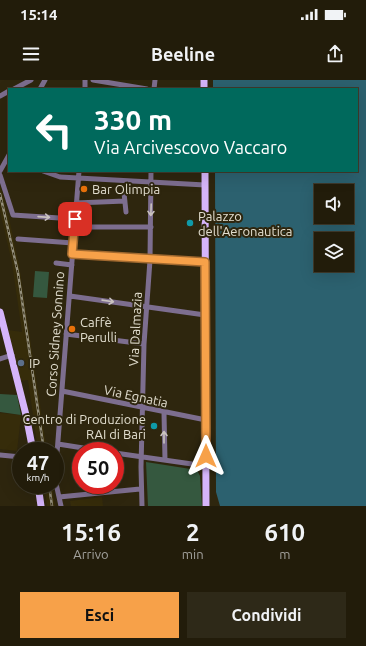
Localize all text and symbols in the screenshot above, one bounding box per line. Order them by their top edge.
text: 15:14 [20,6,58,23]
icon: menu [20,43,42,65]
icon: share [324,43,346,65]
text: Beeline [151,44,215,64]
icon: left [28,104,80,156]
text: 330 m [94,104,172,135]
text: Via Arcivescovo Vaccaro [94,137,287,157]
place label: Bar Olimpia [92,182,160,196]
marker: Bar Olimpia [79,184,89,194]
map controls [314,184,354,272]
button: sound [314,184,354,224]
pin [58,202,92,236]
one-way arrow [147,203,155,216]
icon: arrive [64,208,86,230]
place label: Palazzo dell'Aeronautica [198,209,293,238]
one-way arrow [37,213,50,220]
marker: Palazzo dell'Aeronautica [185,218,195,228]
button: layers [314,232,354,272]
street label: Corso Sidney Sonnino [44,271,66,397]
street label: Via Dalmazia [126,291,144,367]
one-way arrow [101,297,114,305]
place label: Caffè Perulli [80,315,117,344]
marker: Caffè Perulli [67,324,77,334]
place label: IP [29,356,40,370]
marker: IP [16,358,26,368]
street label: Via Egnatia [103,382,169,410]
place label: Centro di Produzione RAI di Bari [22,412,146,441]
marker: Centro di Produzione RAI di Bari [149,421,159,431]
one-way arrow [160,431,168,444]
position arrow [185,435,227,477]
speed limit sign: 50 [72,442,124,494]
text: 47 [27,451,49,474]
text: km/h [26,472,50,483]
text: 15:16 [61,519,121,546]
text: 2 [186,519,199,546]
text: 610 [265,519,305,546]
text: Arrivo [73,547,109,561]
text: min [182,547,204,561]
text: m [279,547,290,561]
button: Esci [20,592,179,638]
button: Condividi [187,592,346,638]

